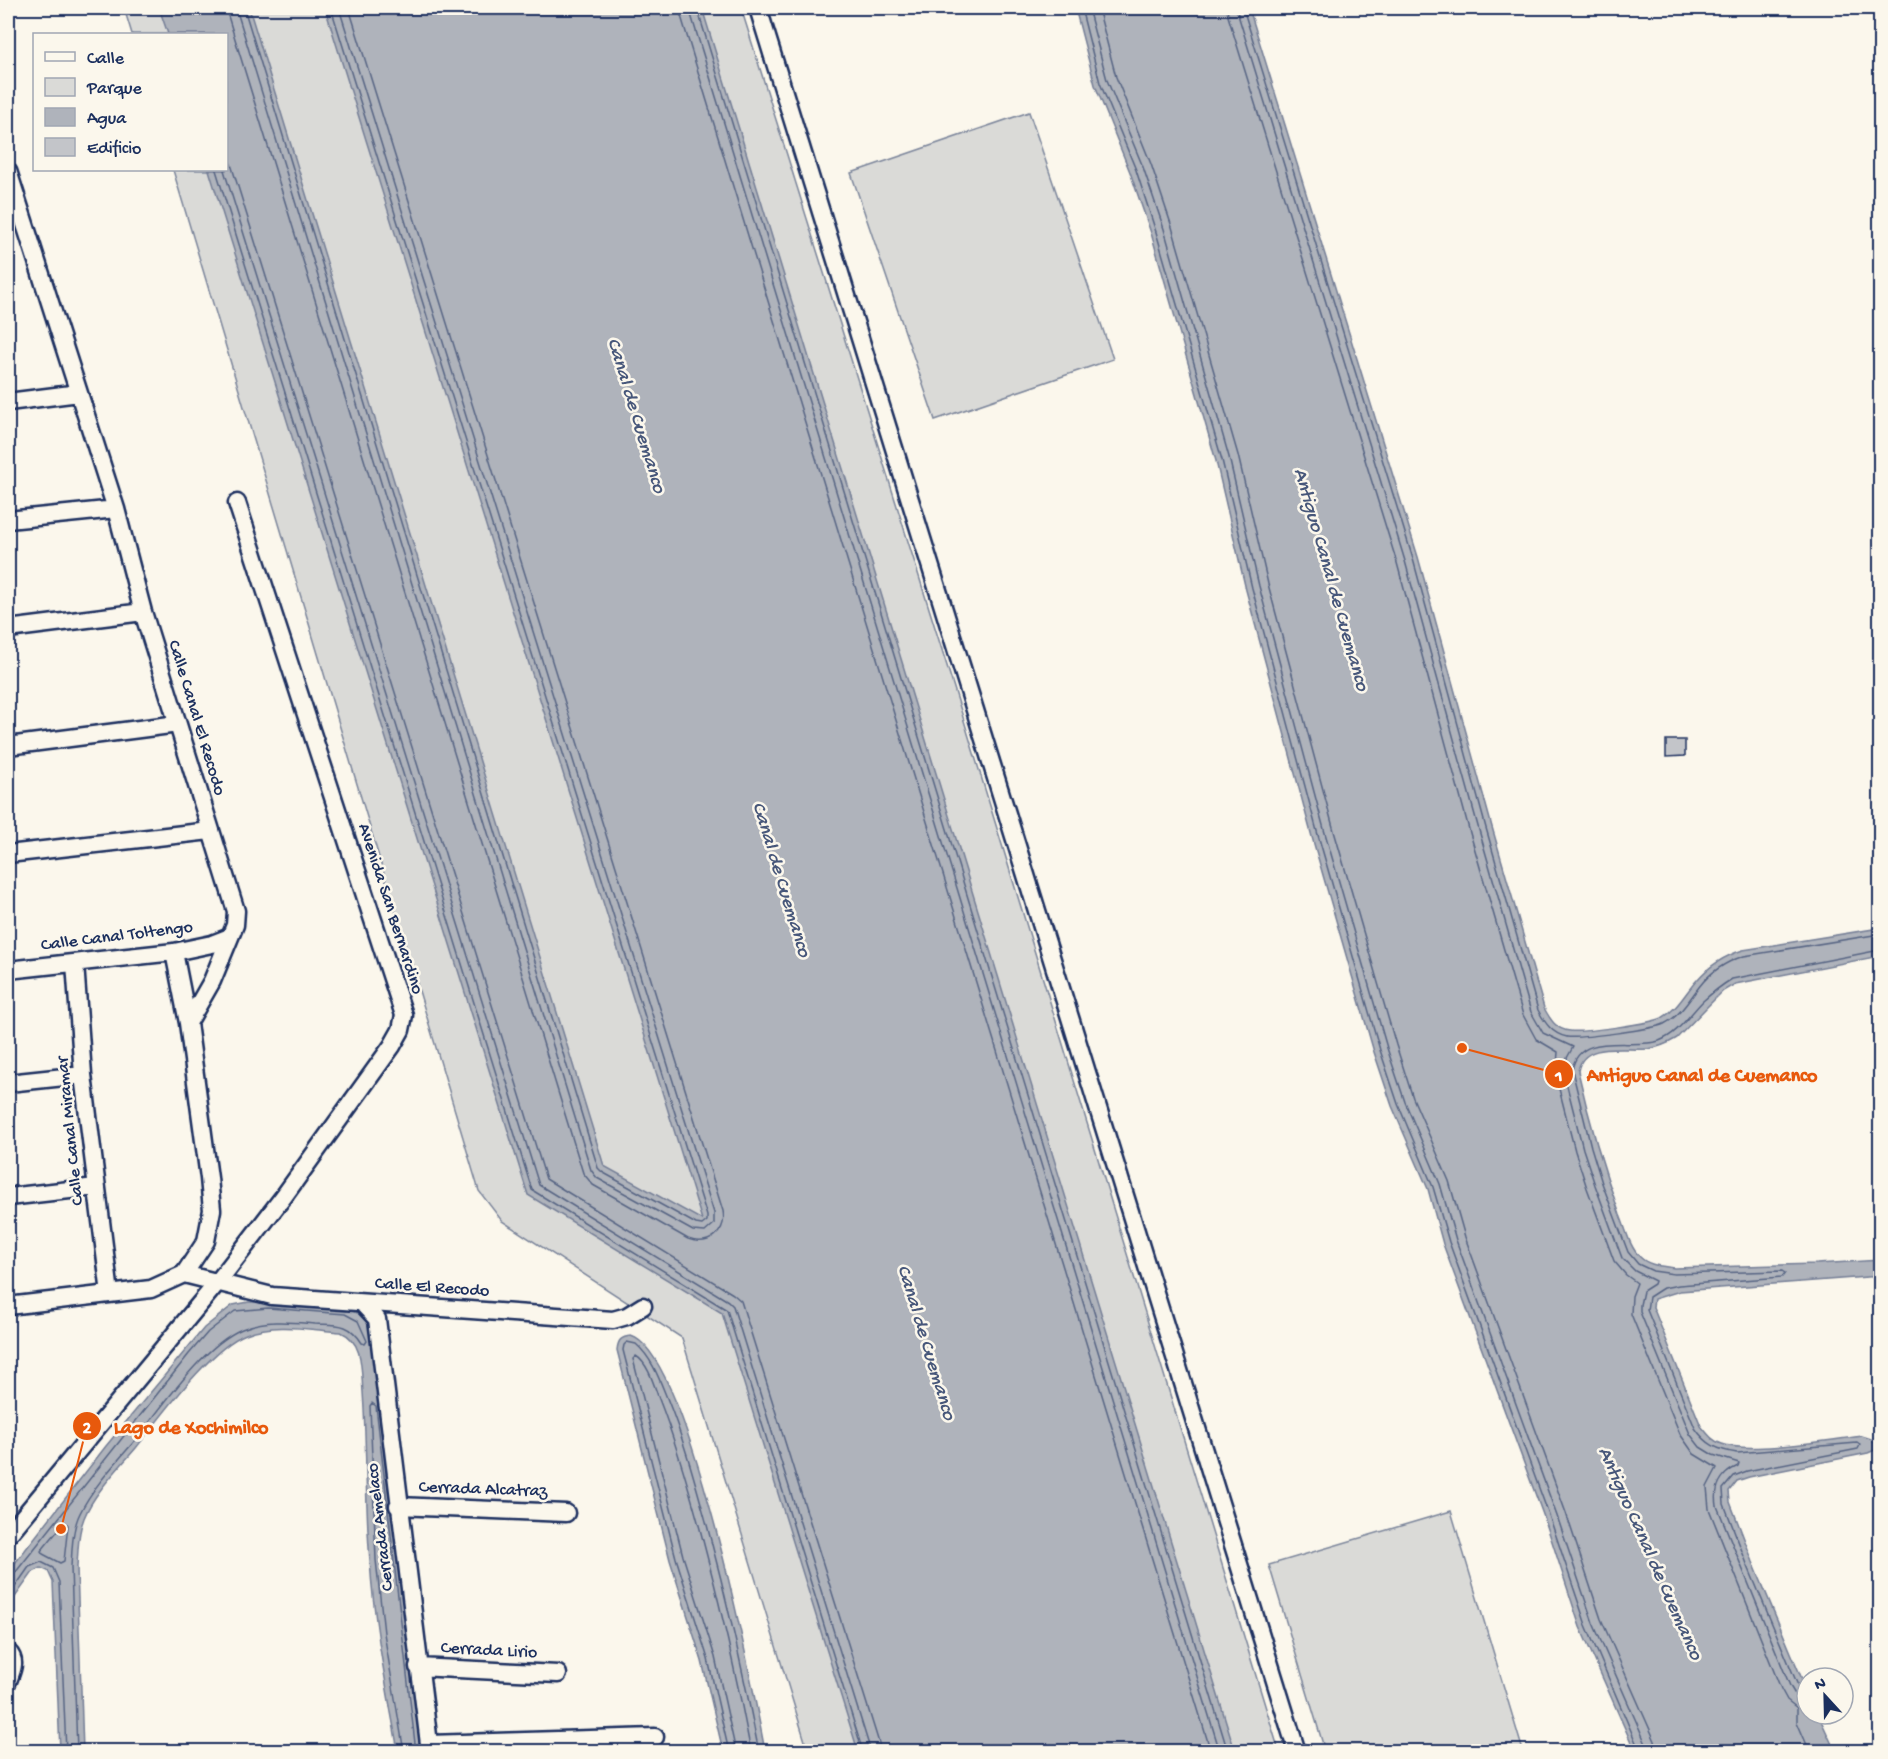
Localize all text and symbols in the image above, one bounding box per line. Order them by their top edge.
legend [33,33,228,171]
text: Calle [87,49,125,70]
text: Parque [86,79,143,100]
text: Agua [87,109,127,130]
text: Edificio [87,139,141,160]
water label: Canal de Cuemanco [600,336,670,498]
water label: Antiguo Canal de Cuemanco [1287,466,1373,696]
street label: Calle Canal El Recodo [162,638,230,798]
water label: Canal de Cuemanco [745,800,815,962]
street label: Avenida San Bernardino [352,821,428,997]
street label: Calle Canal Toltengo [40,917,194,957]
street label: Calle Canal Miramar [53,1054,89,1207]
callout: Antiguo Canal de Cuemanco [1544,1055,1829,1093]
text: Antiguo Canal de Cuemanco [1586,1066,1818,1089]
text: 1 [1554,1067,1563,1088]
water label: Canal de Cuemanco [890,1263,960,1425]
street label: Calle El Recodo [374,1274,490,1302]
callout: Lago de Xochimilco [72,1407,280,1445]
text: Lago de Xochimilco [114,1418,269,1441]
text: 2 [83,1419,92,1440]
water label: Antiguo Canal de Cuemanco [1592,1444,1707,1666]
street label: Cerrada Amelaco [363,1462,399,1592]
street label: Cerrada Alcatraz [418,1477,549,1503]
street label: Cerrada Lirio [440,1638,538,1664]
north arrow [1795,1666,1855,1726]
text: N [1812,1674,1830,1696]

